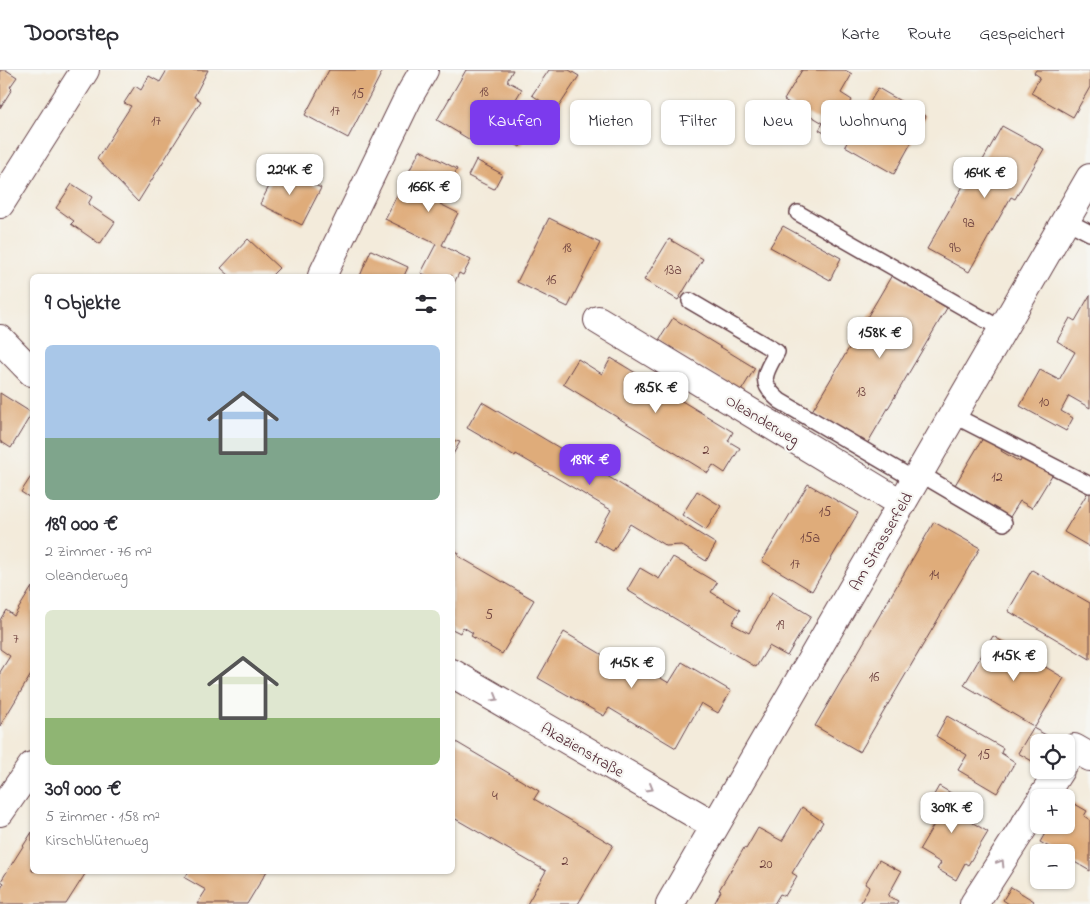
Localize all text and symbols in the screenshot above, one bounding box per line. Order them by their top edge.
text: Doorstep [25,17,119,52]
text: Karte [841,22,879,48]
text: Route [907,22,951,48]
text: Gespeichert [979,22,1065,48]
house number: 18 [479,82,489,103]
house number: 15 [352,84,364,105]
chip: Kaufen [470,100,560,145]
chip: Mieten [570,100,651,145]
chip: Filter [661,100,735,145]
chip: Neu [745,100,811,145]
chip: Wohnung [821,100,925,145]
house number: 17 [330,101,340,122]
house number: 17 [151,111,161,132]
pin: 224K € [249,154,331,196]
pin: 164K € [944,156,1026,199]
text: 224K € [267,158,313,182]
text: 164K € [964,161,1006,185]
pin: 166K € [388,170,470,213]
text: 166K € [408,175,450,199]
house number: 9a [963,213,975,234]
house number: 18 [562,238,572,259]
house number: 9b [949,238,961,259]
house number: 13a [664,260,682,281]
house number: 16 [546,270,556,291]
text: 9 Objekte [45,289,120,319]
icon: filters [412,290,440,318]
pin: 158K € [839,316,921,359]
text: 158K € [858,321,902,345]
pin: 185K € [615,372,697,414]
text: 185K € [634,376,678,400]
icon: home [198,378,288,468]
house number: 13 [856,382,866,403]
street label: Oleanderweg [720,389,804,452]
house number: 10 [1039,392,1049,413]
house number: 2 [703,440,710,461]
pin: 189K € [549,444,631,486]
text: 189K € [571,448,609,472]
house number: 12 [991,467,1003,488]
street label: Am Strasserfeld [844,488,920,596]
house number: 15 [819,502,831,523]
text: 189 000 € [45,510,118,540]
house number: 15a [800,528,820,549]
text: 2 Zimmer · 76 m² [45,540,152,564]
house number: 17 [790,554,800,575]
text: Oleanderweg [45,564,128,588]
house number: 14 [929,565,939,586]
house number: 5 [485,605,493,626]
house number: 19 [776,615,785,636]
house number: 7 [13,629,19,650]
pin: 145K € [973,640,1055,682]
icon: home [198,643,288,733]
text: 145K € [992,644,1036,668]
pin: 145K € [591,646,673,689]
text: 145K € [610,651,654,675]
house number: 16 [869,667,879,688]
one-way arrow [489,691,498,701]
street label: Akazienstraße [536,717,629,785]
map controls [1030,734,1075,889]
button: locate [1030,734,1075,779]
house number: 15 [978,745,990,766]
text: 309 000 € [45,775,121,805]
one-way arrow [645,781,654,791]
house number: 4 [492,786,498,807]
button: + [1030,789,1075,834]
pin: 309K € [911,792,993,834]
text: 309K € [931,796,973,820]
text: 5 Zimmer · 158 m² [45,805,160,829]
text: Kirschblütenweg [45,829,149,853]
button: − [1030,844,1075,889]
house number: 2 [562,851,569,872]
house number: 20 [759,854,773,875]
one-way arrow [994,859,1004,868]

